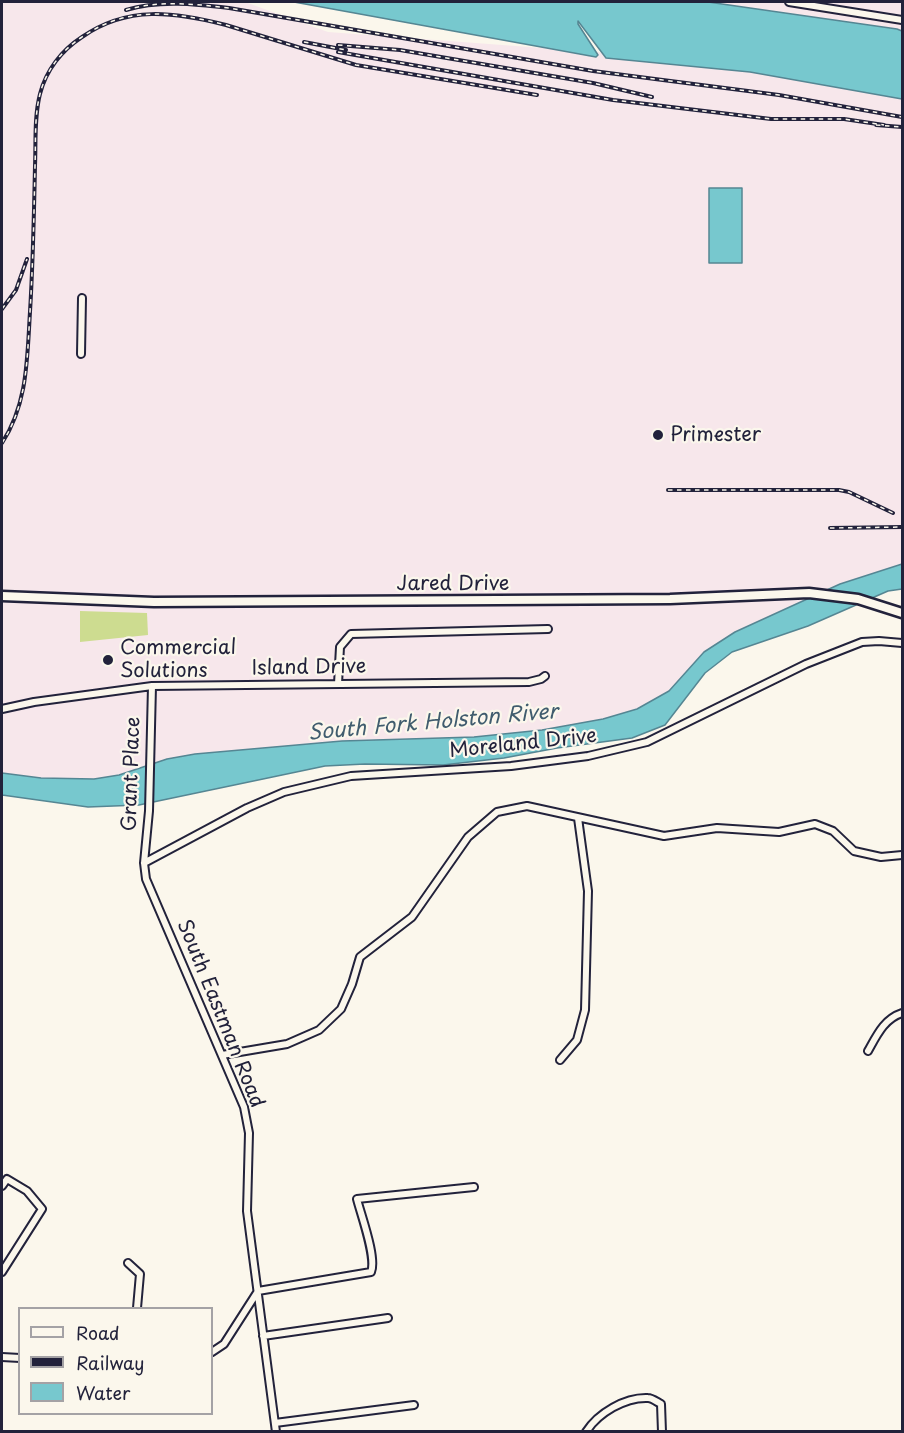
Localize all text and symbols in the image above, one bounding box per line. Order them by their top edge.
place label: Primester [670,423,761,447]
marker: Primester [651,428,665,442]
street label: Jared Drive [397,572,509,596]
place label: Commercial Solutions [120,636,236,683]
marker: Commercial Solutions [101,653,115,667]
street label: Island Drive [251,655,367,681]
water label: South Fork Holston River [307,700,559,746]
street label: Grant Place [118,716,146,832]
street label: Moreland Drive [448,724,598,764]
street label: South Eastman Road [171,917,269,1111]
legend [18,1307,213,1415]
text: Road [76,1319,120,1346]
text: Railway [76,1349,144,1376]
text: Water [76,1379,130,1406]

